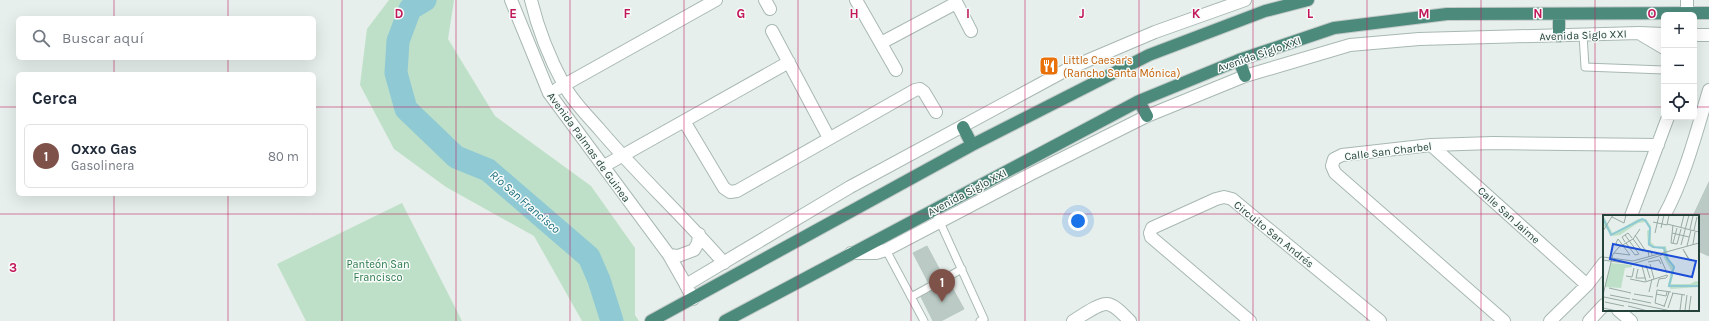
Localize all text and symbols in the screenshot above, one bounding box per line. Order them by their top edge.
text: D [395,6,404,21]
text: E [509,6,517,21]
text: F [623,6,631,21]
text: G [737,6,745,21]
text: H [849,6,859,21]
text: I [966,6,970,21]
text: J [1079,6,1085,21]
text: K [1192,6,1201,21]
text: L [1307,6,1314,21]
text: M [1418,6,1430,21]
text: N [1533,6,1543,21]
text: O [1648,6,1657,21]
map controls [1661,12,1697,120]
button: + [1661,12,1697,48]
search box [16,16,316,60]
icon: search [30,27,52,49]
street label: Avenida Siglo XXI [1539,27,1627,44]
text: Buscar aquí [62,29,144,47]
street label: Avenida Siglo XXI [1216,34,1303,75]
button: − [1661,48,1697,84]
place label: Little Caesar's (Rancho Santa Mónica) [1063,54,1180,80]
restaurant icon: Little Caesar's (Rancho Santa Mónica) [1038,55,1060,77]
button: locate [1661,84,1697,120]
text: Cerca [32,88,77,108]
street label: Avenida Palmas de Guinea [544,90,633,205]
text: Oxxo Gas [71,140,137,158]
street label: Calle San Charbel [1344,140,1432,163]
text: 1 [44,149,48,164]
text: 80 m [268,149,299,164]
text: Gasolinera [71,158,134,173]
street label: Avenida Siglo XXI [926,166,1009,219]
water label: Río San Francisco [487,168,563,236]
street label: Calle San Jaime [1475,184,1543,247]
street label: Circuito San Andrés [1231,198,1316,271]
your location [1068,211,1088,231]
inset map [1603,215,1699,311]
park label: Panteón San Francisco [346,258,410,284]
text: 3 [9,260,17,275]
pin: 1 [929,269,955,302]

